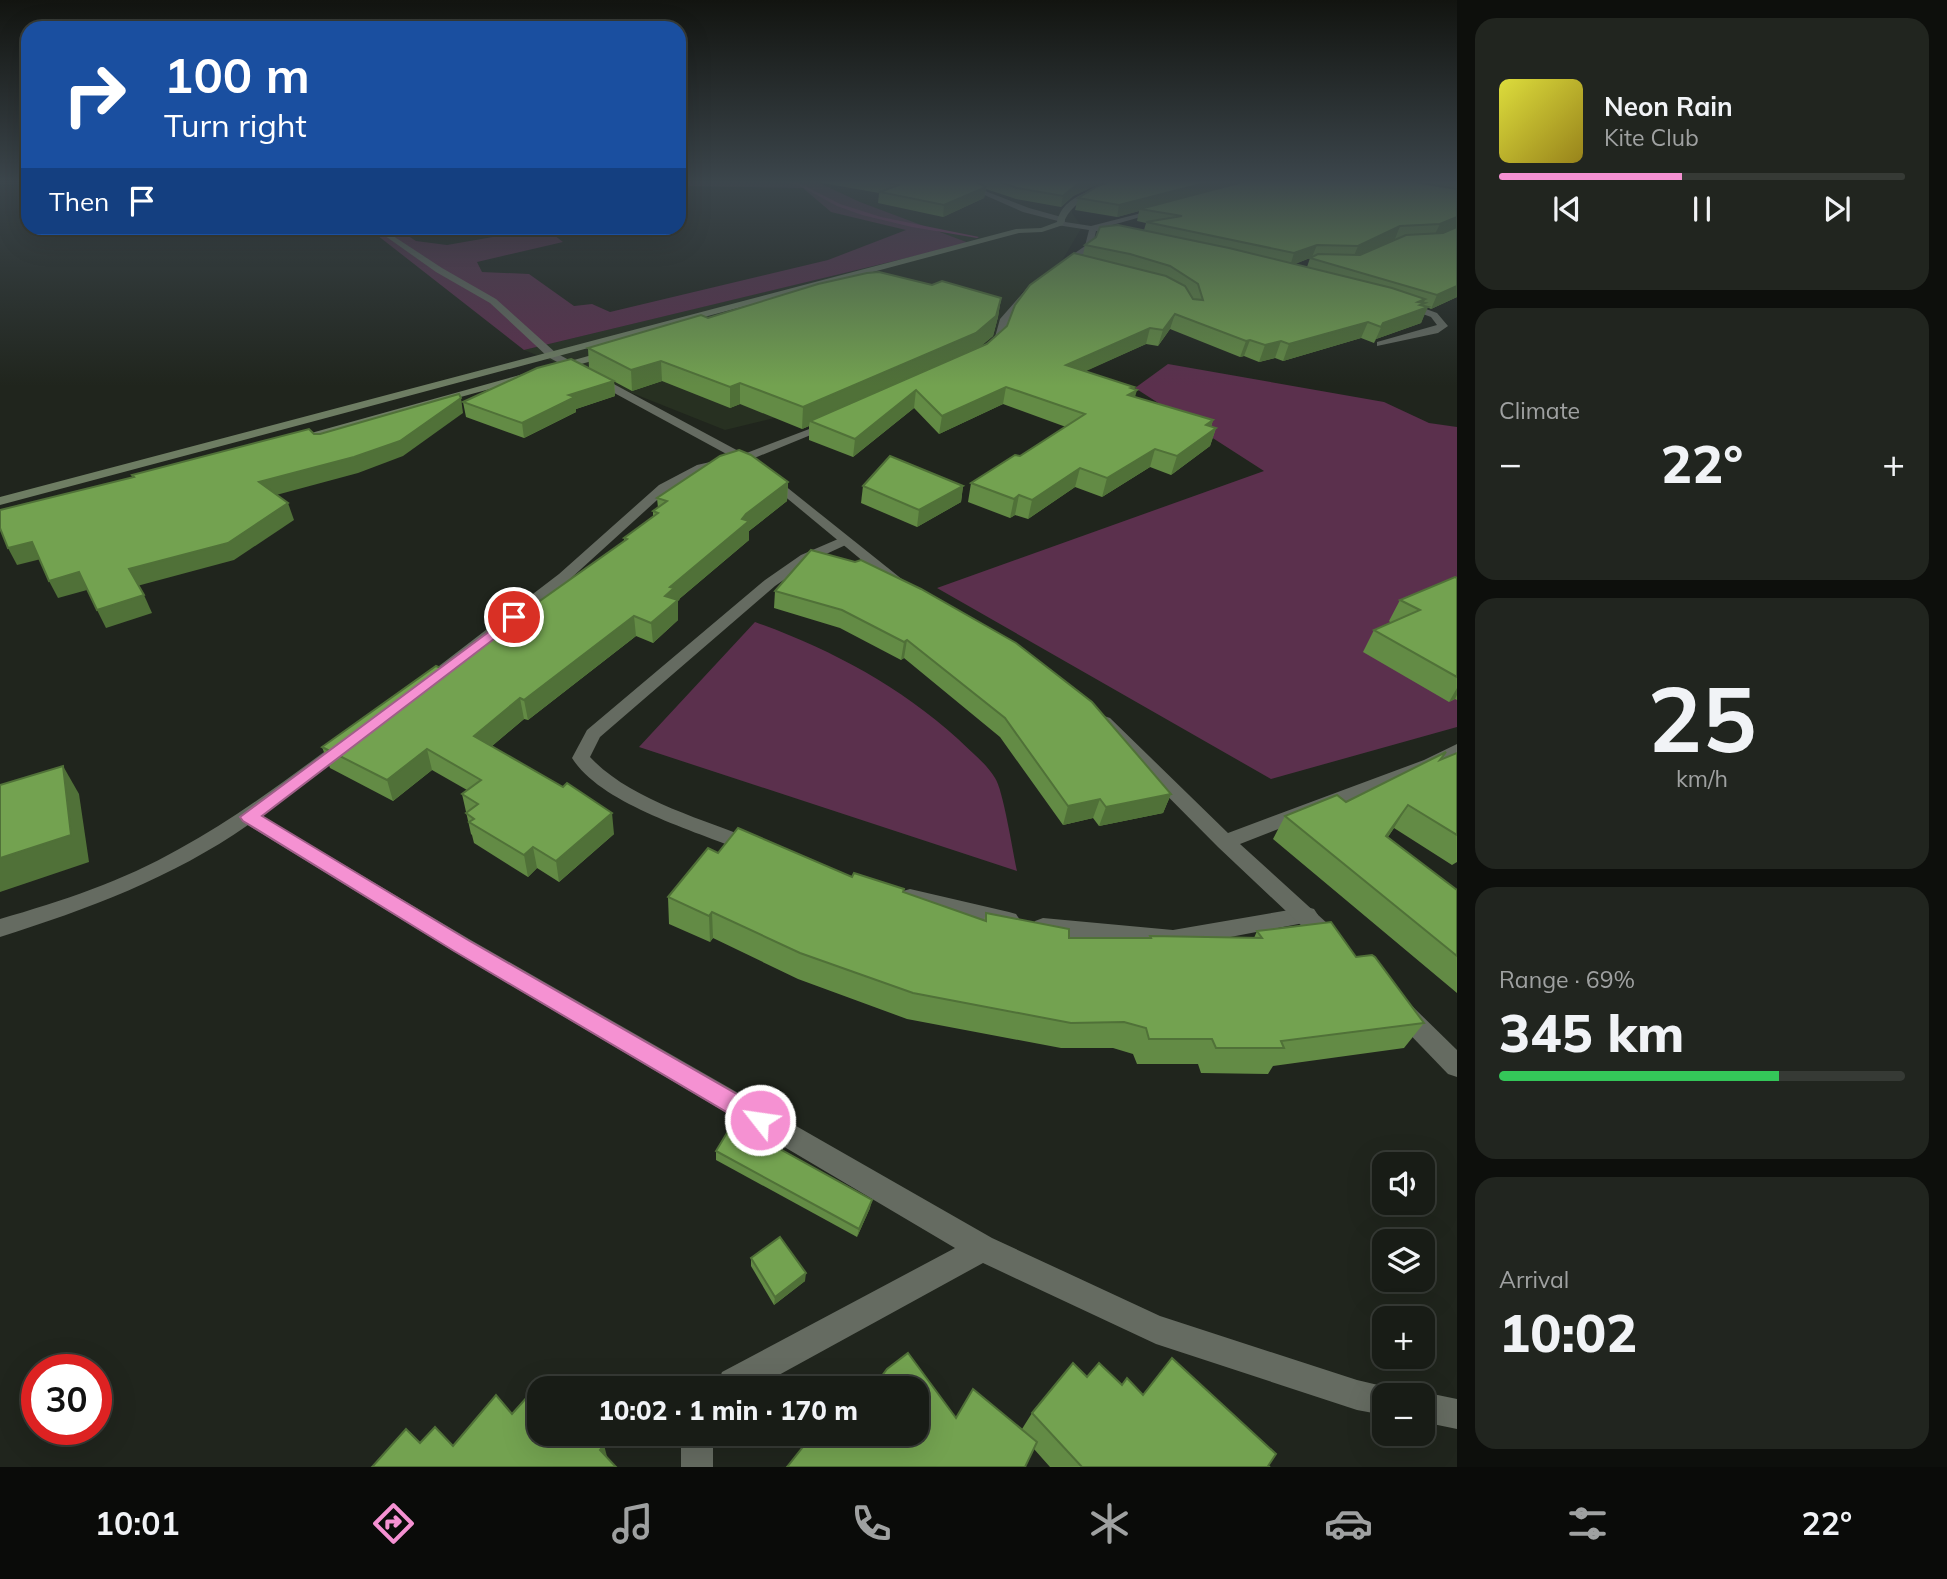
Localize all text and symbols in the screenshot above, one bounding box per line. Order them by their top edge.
text: 100 m [164,44,310,105]
icon: right [49,49,140,140]
text: Neon Rain [1604,90,1733,123]
text: Turn right [164,105,307,145]
text: Kite Club [1604,123,1699,152]
icon: arrive [123,182,161,220]
text: Then [49,185,109,218]
icon: previous [1548,190,1586,228]
icon: pause [1683,190,1721,228]
icon: next [1818,190,1856,228]
text: Climate [1499,396,1580,425]
text: 22° [1661,431,1743,496]
text: − [1499,439,1522,487]
text: + [1882,439,1905,487]
pin [484,587,544,647]
icon: arrive [495,598,533,636]
text: 25 [1647,661,1757,775]
text: km/h [1676,764,1728,793]
text: Range · 69% [1499,965,1635,994]
text: 345 km [1499,1000,1684,1065]
position arrow [723,1083,797,1157]
map controls [1372,1152,1435,1446]
button: sound [1372,1152,1435,1215]
button: layers [1372,1229,1435,1292]
text: Arrival [1499,1265,1569,1294]
text: 10:02 [1499,1300,1637,1365]
button: + [1372,1306,1435,1369]
speed limit sign: 30 [21,1354,112,1445]
button: − [1372,1383,1435,1446]
text: 10:02 · 1 min · 170 m [598,1394,858,1427]
icon: directions [369,1499,418,1548]
icon: music [608,1499,657,1548]
icon: phone [847,1499,896,1548]
icon: climate [1085,1499,1134,1548]
icon: car [1324,1499,1373,1548]
icon: filters [1563,1499,1612,1548]
text: 10:01 [95,1503,180,1543]
text: 22° [1802,1503,1852,1543]

